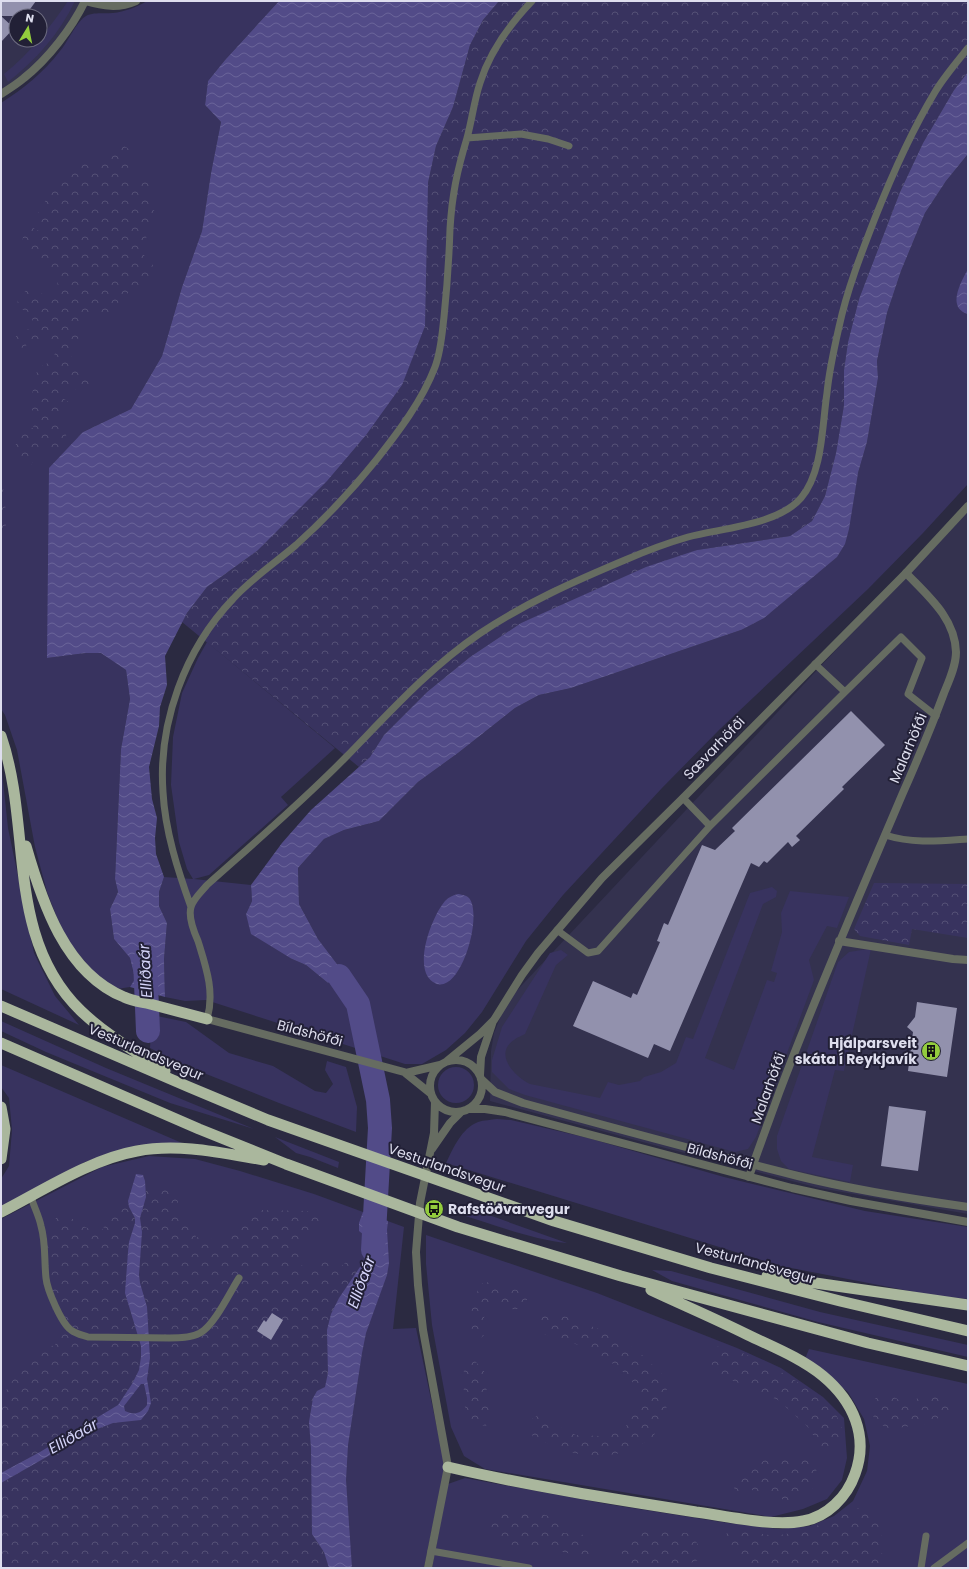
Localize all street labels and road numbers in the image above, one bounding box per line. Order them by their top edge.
street label: Malarhöfði [884,710,932,786]
street label: Sævarhöfði [679,712,749,784]
street label: Bíldshöfði [275,1015,345,1051]
street label: Vesturlandsvegur [85,1019,207,1085]
street label: Malarhöfði [746,1050,790,1126]
street label: Vesturlandsvegur [385,1138,509,1198]
street label: Bíldshöfði [685,1138,755,1174]
street label: Vesturlandsvegur [693,1237,817,1289]

